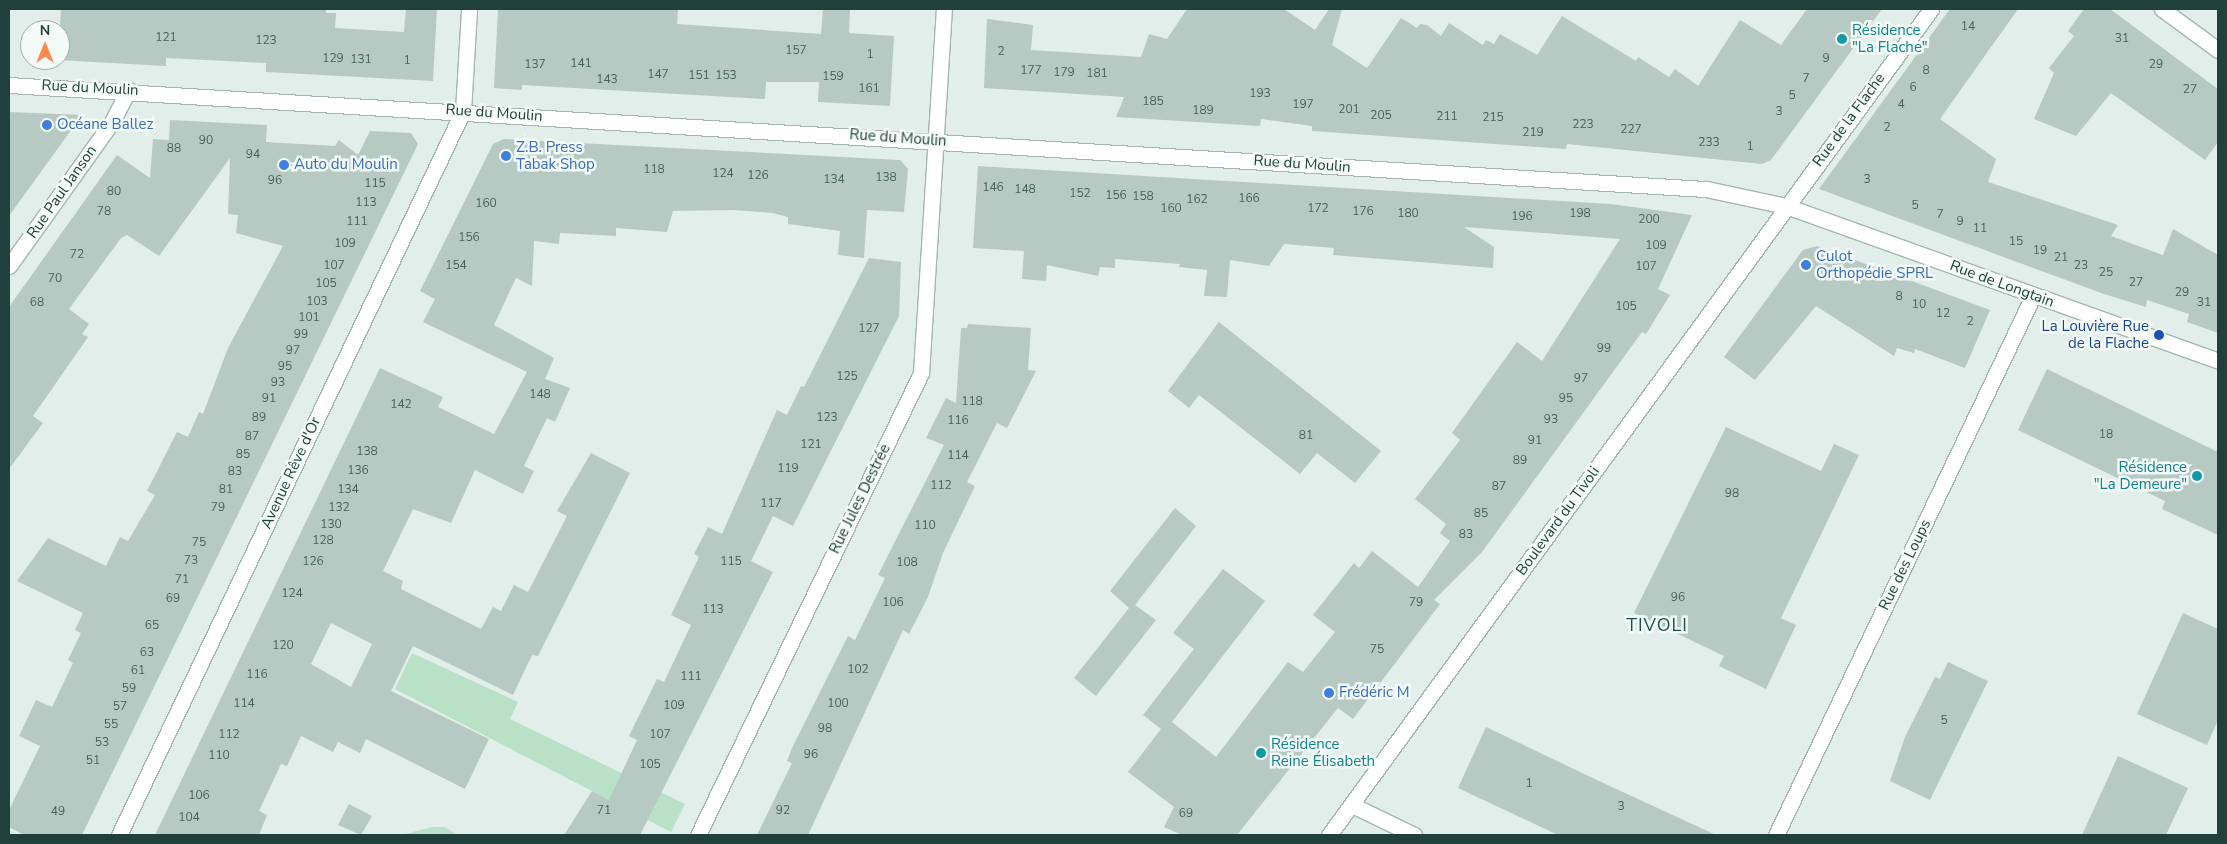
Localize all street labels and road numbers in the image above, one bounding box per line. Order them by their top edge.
street label: Rue de la Flache [1809,70,1889,170]
street label: Rue du Moulin [41,76,139,100]
street label: Rue du Moulin [445,101,543,125]
street label: Rue du Moulin [849,126,947,150]
street label: Rue Paul Janson [23,142,101,242]
street label: Rue du Moulin [1253,152,1351,176]
street label: Rue de Longtain [1947,257,2057,311]
street label: Avenue Rêve d'Or [257,414,325,532]
street label: Rue Jules Destrée [826,441,894,557]
street label: Boulevard du Tivoli [1513,463,1603,579]
street label: Rue des Loups [1875,517,1935,613]

